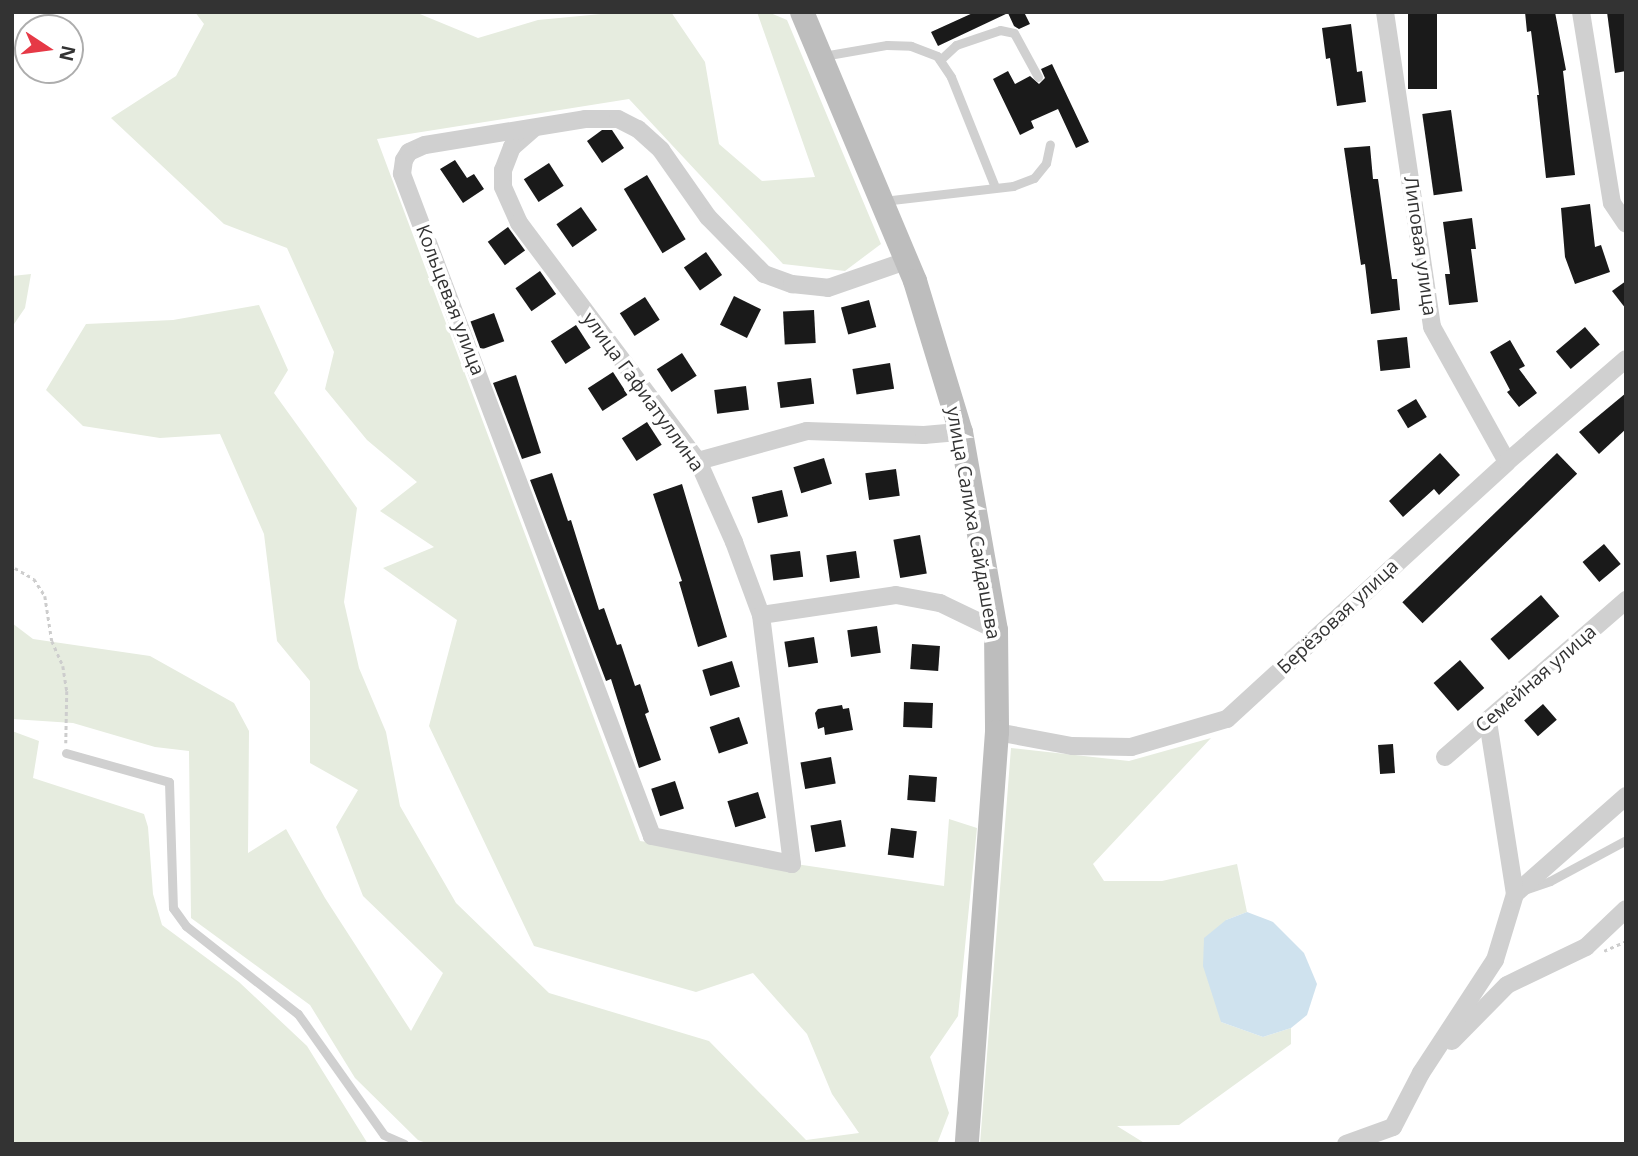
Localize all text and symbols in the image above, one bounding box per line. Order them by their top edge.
north arrow [14,14,84,84]
text: N [53,43,82,64]
street label: Липовая улица [1399,175,1441,317]
street label: Кольцевая улица [411,221,489,379]
street label: улица Гафиатуллина [578,308,708,476]
street label: улица Салиха Сайдашева [941,405,1005,641]
street label: Берёзовая улица [1273,555,1403,679]
street label: Семейная улица [1471,620,1601,738]

